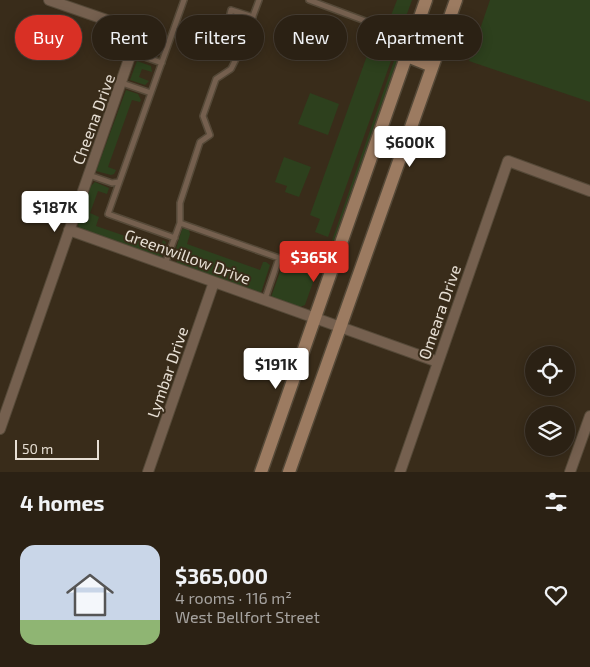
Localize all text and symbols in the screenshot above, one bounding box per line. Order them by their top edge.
chip: Buy [15,15,82,60]
chip: Rent [92,15,166,60]
chip: Filters [176,15,264,60]
chip: New [274,15,347,60]
chip: Apartment [357,15,482,60]
street label: Cheena Drive [68,71,118,167]
pin: $600K [375,126,445,168]
text: $600K [385,132,435,151]
pin: $187K [20,190,90,233]
text: $187K [33,197,77,216]
street label: Greenwillow Drive [122,224,254,288]
pin: $365K [279,240,349,283]
text: $365K [291,247,337,266]
street label: Omeara Drive [414,262,464,362]
street label: Lymbar Drive [143,324,191,420]
map controls [525,346,575,456]
button: locate [525,346,575,396]
pin: $191K [241,348,311,390]
text: $191K [255,354,297,373]
button: layers [525,406,575,456]
scale bar [15,437,99,460]
text: 50 m [22,440,53,457]
icon: filters [542,488,570,516]
text: 4 homes [20,490,104,515]
text: $365,000 [175,563,268,588]
icon: home [60,565,120,625]
icon: heart [542,581,570,609]
text: 4 rooms · 116 m² [175,588,292,607]
text: West Bellfort Street [175,607,320,626]

